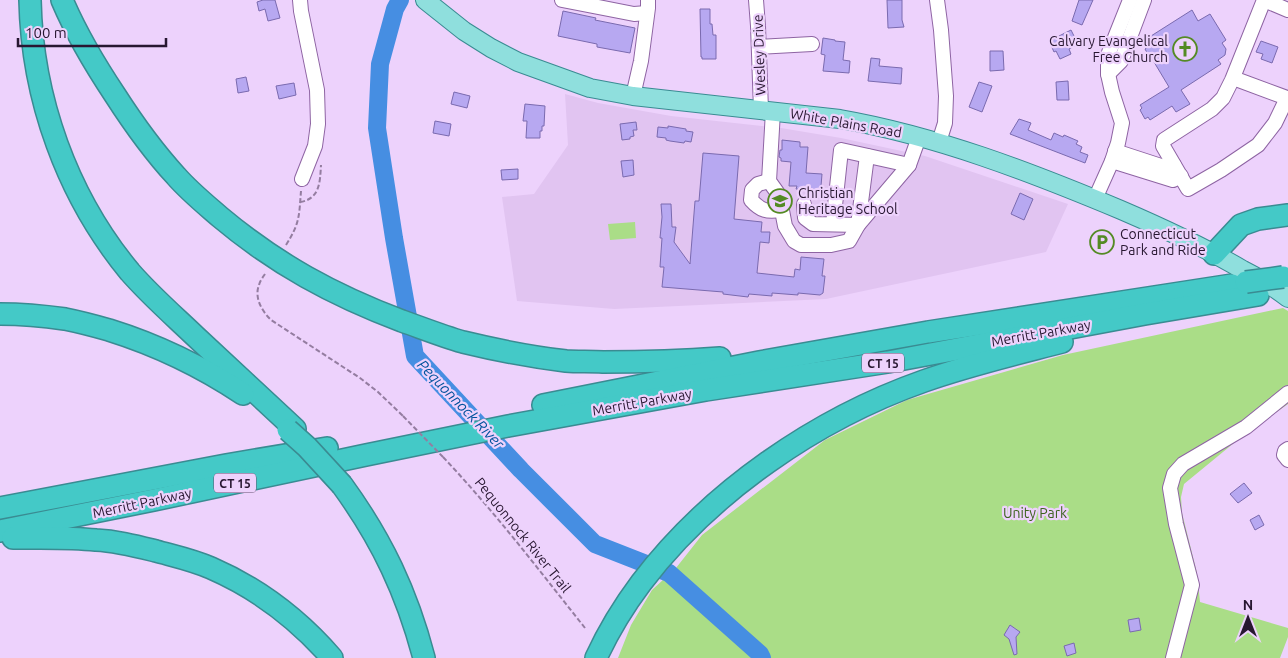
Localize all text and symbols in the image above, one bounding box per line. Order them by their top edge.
street label: Wesley Drive [750,14,768,96]
scale bar [18,15,165,47]
text: 100 m [25,24,67,41]
place label: Calvary Evangelical Free Church [1049,33,1168,65]
church icon: Calvary Evangelical Free Church [1172,36,1198,62]
street label: White Plains Road [789,105,903,141]
place label: Christian Heritage School [798,185,898,217]
school or university icon: Christian Heritage School [767,188,793,214]
place label: Connecticut Park and Ride [1120,226,1206,258]
parking icon: Connecticut Park and Ride [1089,229,1115,255]
street label: Merritt Parkway [990,316,1092,350]
road number: CT 15 [862,353,904,372]
water label: Pequonnock River [414,356,509,453]
street label: Merritt Parkway [591,385,693,419]
road number: CT 15 [214,473,256,492]
street label: Pequonnock River Trail [472,474,574,596]
street label: Merritt Parkway [91,485,193,521]
park label: Unity Park [1003,505,1067,521]
north arrow [1223,593,1273,643]
text: N [1243,597,1253,613]

